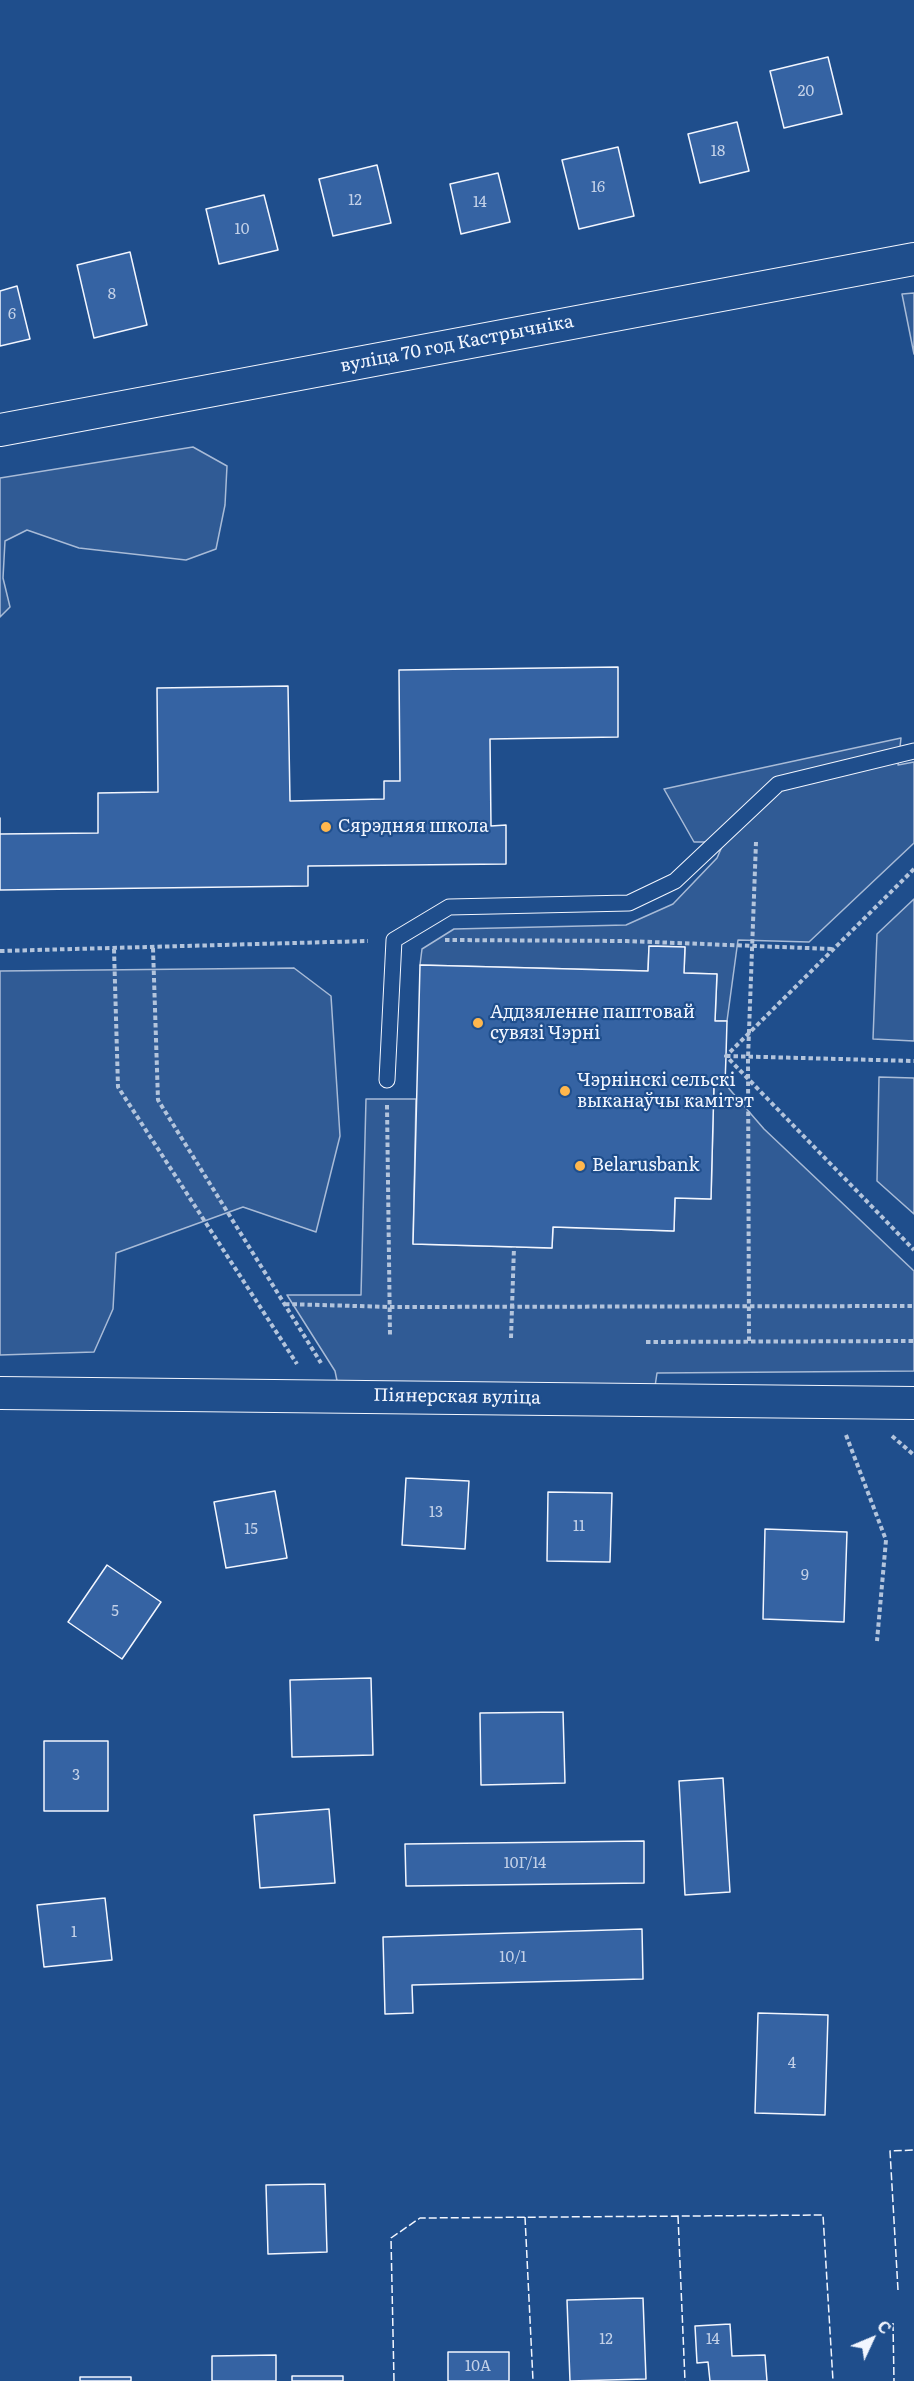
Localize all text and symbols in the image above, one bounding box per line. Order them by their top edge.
house number: 20 [798,83,814,101]
house number: 18 [711,143,725,161]
house number: 16 [591,179,605,197]
house number: 12 [348,192,362,210]
house number: 14 [473,194,487,212]
house number: 10 [235,221,249,239]
house number: 8 [108,286,116,304]
house number: 6 [8,306,16,324]
street label: вуліца 70 год Кастрычніка [338,311,576,377]
place label: Сярэдняя школа [338,816,489,838]
marker: Сярэдняя школа [319,820,333,834]
place label: Аддзяленне паштовай сувязі Чэрні [490,1002,695,1044]
marker: Аддзяленне паштовай сувязі Чэрні [471,1016,485,1030]
place label: Чэрнінскі сельскі выканаўчы камітэт [577,1070,754,1112]
marker: Чэрнінскі сельскі выканаўчы камітэт [558,1084,572,1098]
place label: Belarusbank [592,1155,700,1177]
marker: Belarusbank [573,1159,587,1173]
street label: Піянерская вуліца [373,1385,541,1409]
house number: 13 [429,1504,443,1522]
house number: 11 [573,1518,585,1536]
house number: 15 [244,1521,258,1539]
house number: 9 [801,1567,809,1585]
house number: 5 [111,1603,119,1621]
house number: 3 [72,1767,80,1785]
house number: 10Г/14 [504,1855,546,1873]
house number: 1 [71,1924,77,1942]
house number: 10/1 [499,1949,527,1967]
house number: 4 [788,2055,796,2073]
north arrow [842,2309,902,2369]
text: С [872,2314,898,2339]
house number: 12 [599,2331,613,2349]
house number: 14 [706,2331,720,2349]
house number: 10А [465,2358,491,2376]

